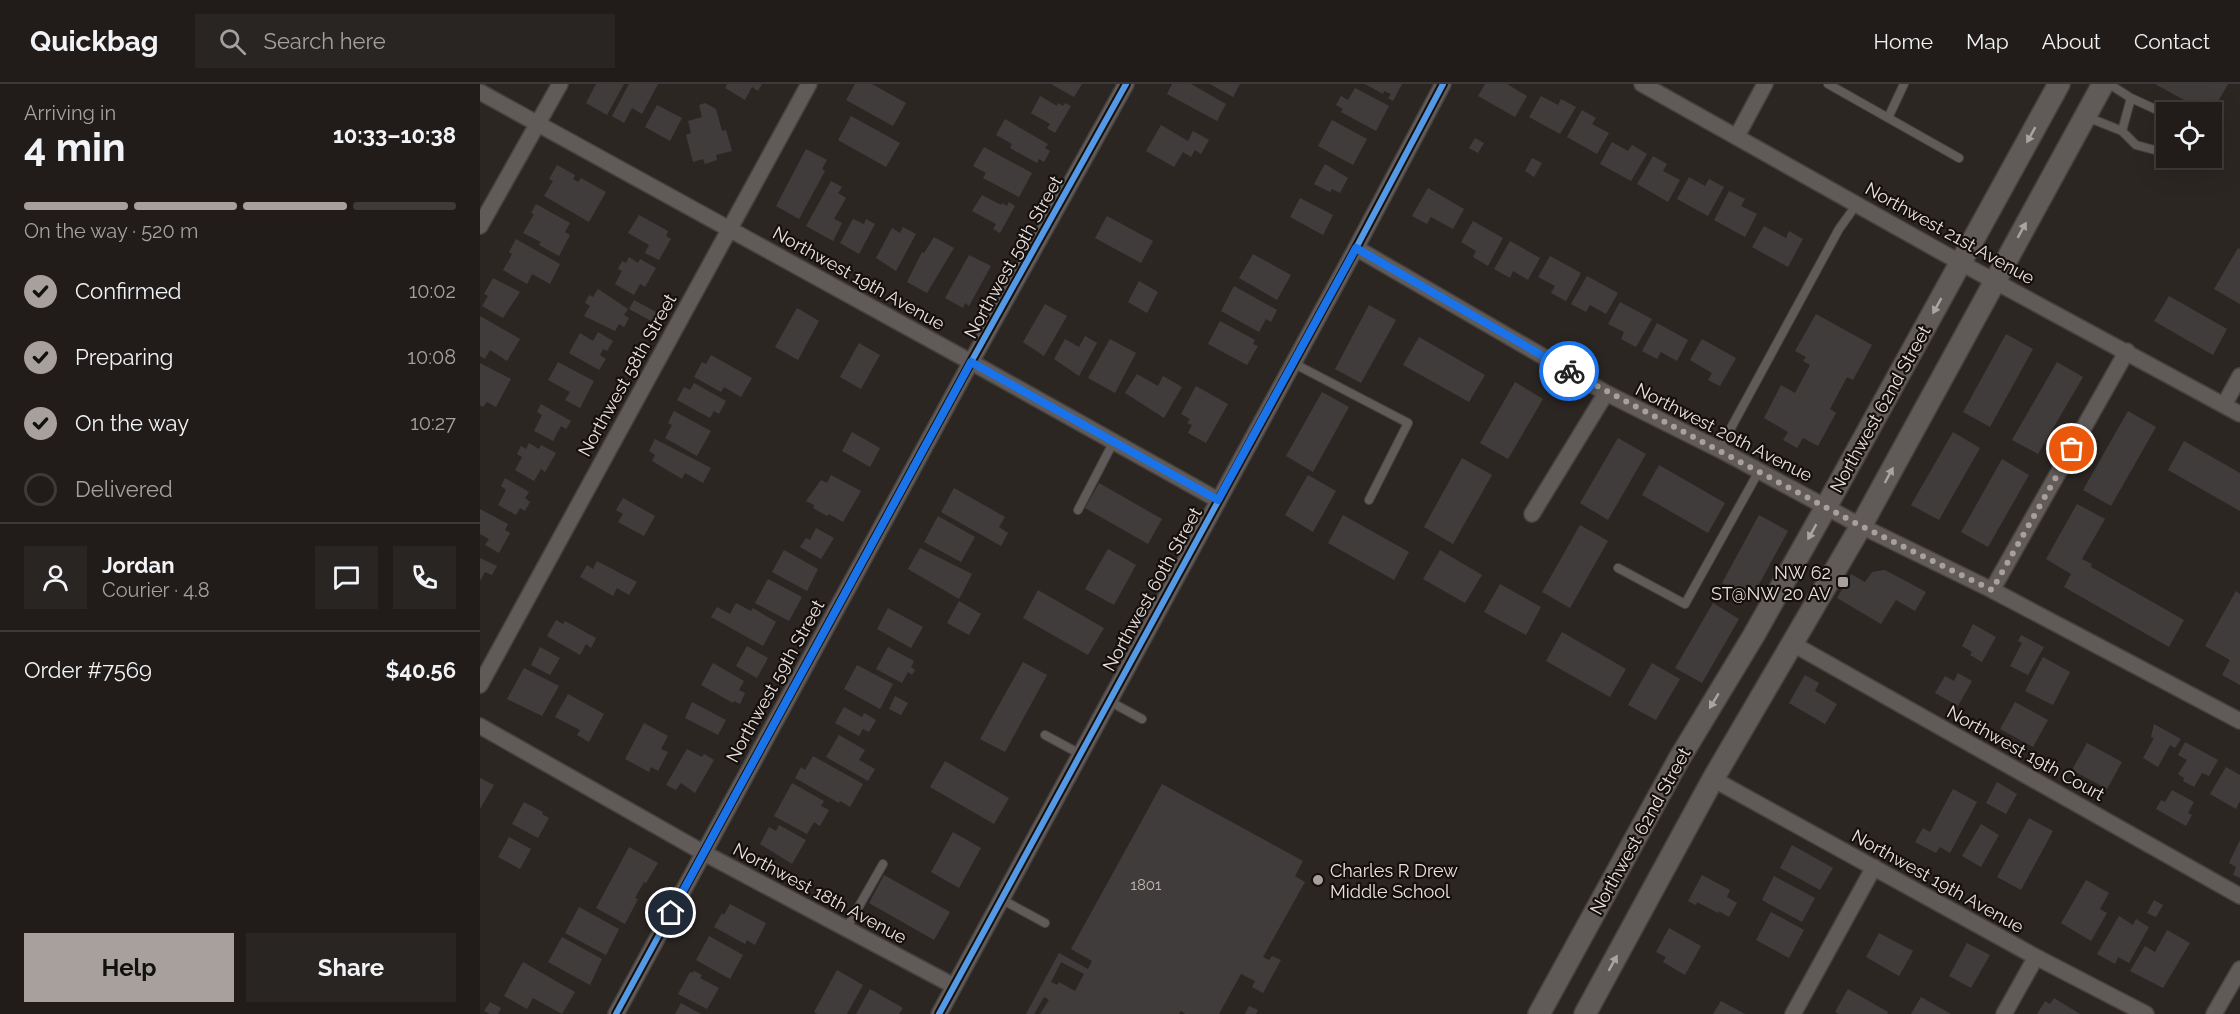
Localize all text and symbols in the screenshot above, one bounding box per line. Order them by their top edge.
search box [195,14,615,68]
text: Quickbag [30,25,159,58]
icon: search [216,25,249,58]
text: Search here [264,28,386,54]
text: Home [1874,29,1933,54]
text: Map [1966,29,2009,54]
text: About [2042,29,2101,54]
text: Contact [2134,29,2210,54]
text: Arriving in [24,101,116,125]
map controls [2156,102,2222,168]
button: locate [2156,102,2222,168]
text: 10:33–10:38 [333,122,456,148]
text: 4 min [24,124,125,170]
one-way arrow [2026,127,2036,144]
street label: Northwest 59th Street [960,172,1066,342]
street label: Northwest 21st Avenue [1862,178,2039,289]
text: On the way · 520 m [24,219,198,243]
one-way arrow [2017,221,2027,238]
street label: Northwest 19th Avenue [769,222,949,334]
icon: check [24,275,57,308]
text: Confirmed [75,278,182,304]
text: 10:02 [409,279,456,303]
street label: Northwest 58th Street [574,290,680,460]
one-way arrow [1932,298,1942,315]
street label: Northwest 62nd Street [1825,322,1935,496]
icon: check [24,341,57,374]
courier [1539,341,1599,401]
text: Preparing [75,344,173,370]
text: 10:08 [407,345,456,369]
icon: bike [1553,355,1586,388]
street label: Northwest 20th Avenue [1632,378,1816,486]
icon: check [24,407,57,440]
text: On the way [75,410,189,436]
text: 10:27 [410,411,456,435]
pin [2046,423,2097,474]
icon: bag [2055,432,2088,465]
one-way arrow [1884,466,1894,483]
text: Delivered [75,476,173,502]
street label: Northwest 60th Street [1098,503,1206,675]
one-way arrow [1807,524,1817,541]
button: person [24,546,87,609]
button: chat [315,546,378,609]
button: phone [393,546,456,609]
text: Jordan [102,552,174,578]
place label: NW 62 ST@NW 20 AV [1711,562,1831,604]
marker: NW 62 ST@NW 20 AV [1836,575,1850,589]
text: Courier · 4.8 [102,578,210,602]
street label: Northwest 59th Street [722,596,828,766]
text: Order #7569 [24,657,152,683]
text: $40.56 [385,657,456,683]
one-way arrow [1709,693,1720,709]
street label: Northwest 19th Court [1944,701,2108,805]
street label: Northwest 62nd Street [1585,744,1695,918]
street label: Northwest 19th Avenue [1848,825,2028,937]
street label: Northwest 18th Avenue [730,838,911,948]
place label: Charles R Drew Middle School [1330,860,1458,902]
marker: Charles R Drew Middle School [1311,873,1325,887]
house number: 1801 [1131,876,1162,894]
pin [645,887,696,938]
icon: home [654,896,687,929]
button: Help [24,933,234,1002]
button: Share [246,933,456,1002]
one-way arrow [1608,954,1618,971]

